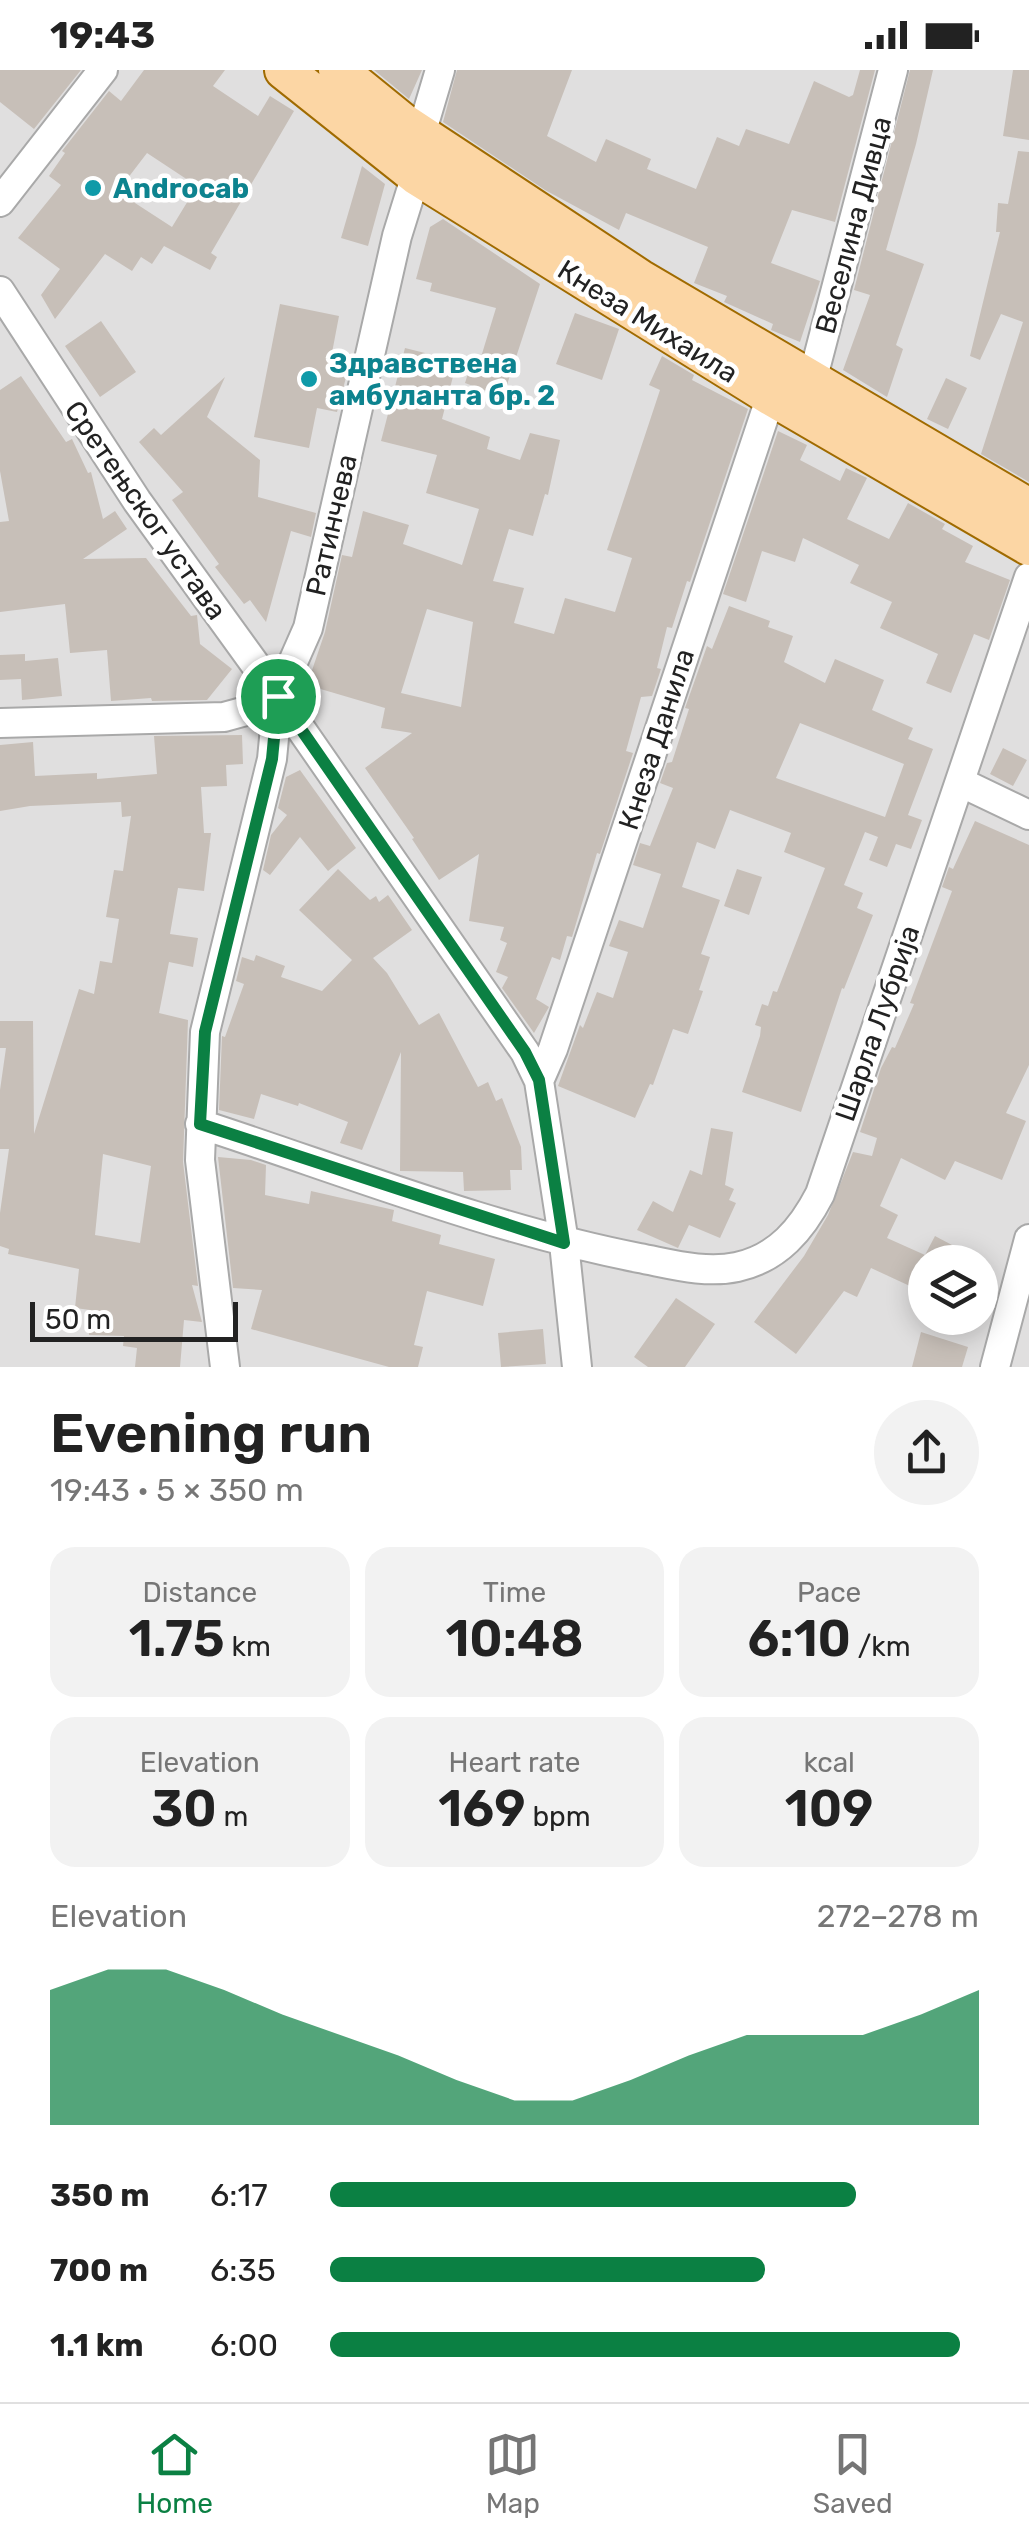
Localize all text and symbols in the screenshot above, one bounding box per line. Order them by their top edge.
text: 19:43 [50,12,155,58]
street label: Веселина Дивца [809,113,898,337]
place label: Androcab [113,172,249,205]
marker: Androcab [82,177,104,199]
street label: Кнеза Михаила [552,253,744,390]
place label: Здравствена амбуланта бр. 2 [329,347,555,412]
marker: Здравствена амбуланта бр. 2 [298,368,320,390]
street label: Сретењског устава [58,395,233,626]
street label: Ратинчева [299,451,364,599]
street label: Кнеза Данила [612,644,701,834]
pin [236,654,321,739]
icon: arrive [251,669,306,724]
street label: Шарла Лубрија [829,921,926,1125]
map controls [908,1245,998,1335]
button: layers [908,1245,998,1335]
scale bar [30,1297,238,1342]
text: 50 m [45,1303,111,1336]
button: share [874,1400,979,1505]
text: Evening run [50,1401,372,1466]
text: 19:43 · 5 × 350 m [50,1471,304,1509]
text: Distance [142,1576,257,1609]
text: Time [483,1576,546,1609]
text: Pace [797,1576,861,1609]
text: 1.75 [129,1609,225,1669]
text: 10:48 [445,1609,584,1669]
text: 6:10 [748,1609,851,1669]
text: km [225,1630,271,1663]
text: /km [851,1630,911,1663]
text: Elevation [140,1746,260,1779]
text: Heart rate [449,1746,580,1779]
text: kcal [803,1746,855,1779]
text: 30 [151,1779,217,1839]
text: 169 [438,1779,526,1839]
text: 109 [785,1779,874,1839]
text: m [217,1800,249,1833]
text: bpm [526,1800,591,1833]
text: Elevation [50,1897,187,1935]
text: 272–278 m [817,1897,979,1935]
text: 350 m [50,2176,150,2214]
text: 6:17 [210,2176,268,2214]
text: 700 m [50,2251,148,2289]
text: 6:35 [210,2251,276,2289]
text: 1.1 km [50,2326,144,2364]
text: 6:00 [210,2326,278,2364]
tab: Home [136,2427,213,2520]
tab: Map [485,2427,540,2520]
tab: Saved [813,2427,893,2520]

